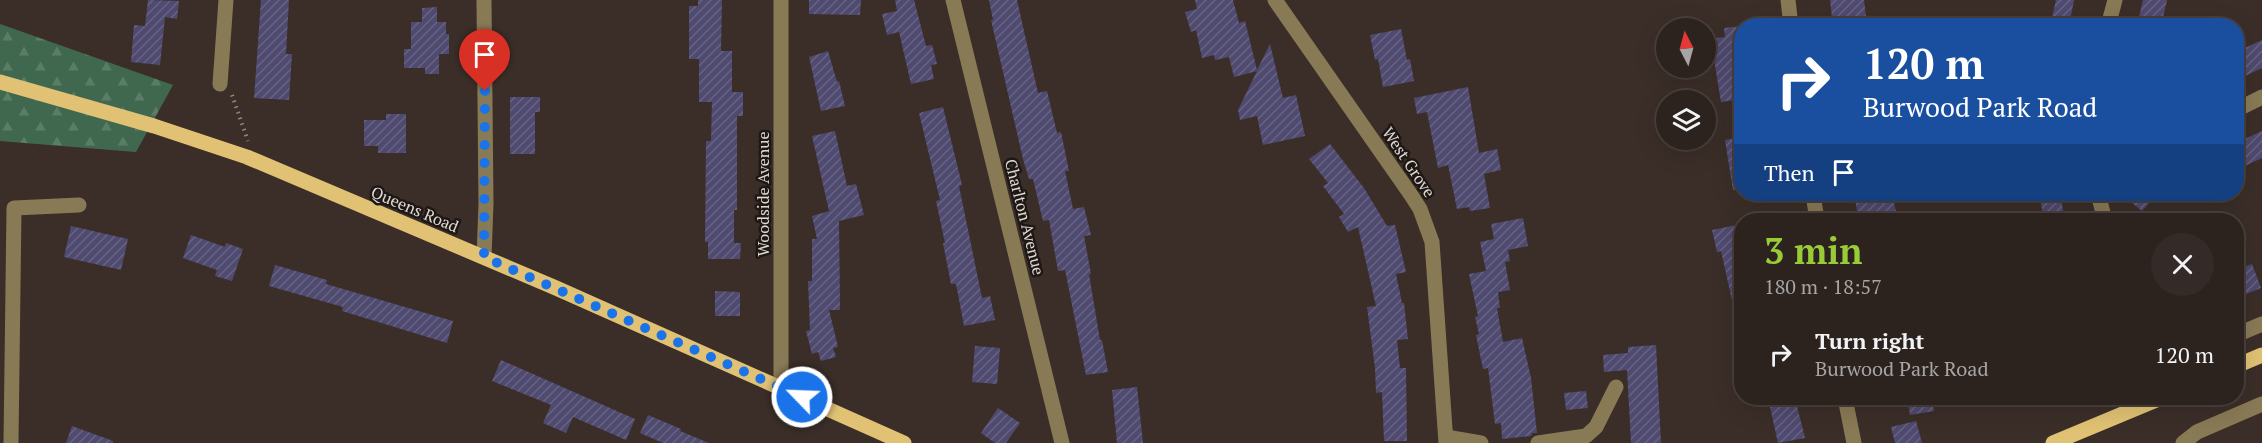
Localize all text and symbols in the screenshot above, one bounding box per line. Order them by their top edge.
north arrow [1656,18,1716,78]
map controls [1656,18,1716,150]
pin [459,29,510,91]
text: 120 m [1863,35,1984,91]
icon: arrive [468,38,501,71]
icon: right [1764,42,1842,120]
text: Burwood Park Road [1863,89,2097,125]
button: layers [1656,90,1716,150]
street label: West Grove [1377,123,1441,201]
street label: Woodside Avenue [752,131,774,257]
icon: arrive [1827,156,1860,189]
street label: Charlton Avenue [1000,157,1050,277]
text: Then [1764,158,1815,187]
street label: Queens Road [368,181,462,237]
text: 3 min [1764,227,1862,274]
button: close [2151,233,2214,296]
text: 180 m · 18:57 [1764,273,1882,300]
text: Turn right [1815,326,1924,355]
icon: right [1764,338,1797,371]
text: 120 m [2154,340,2214,369]
text: Burwood Park Road [1815,355,1989,382]
position arrow [770,365,834,429]

